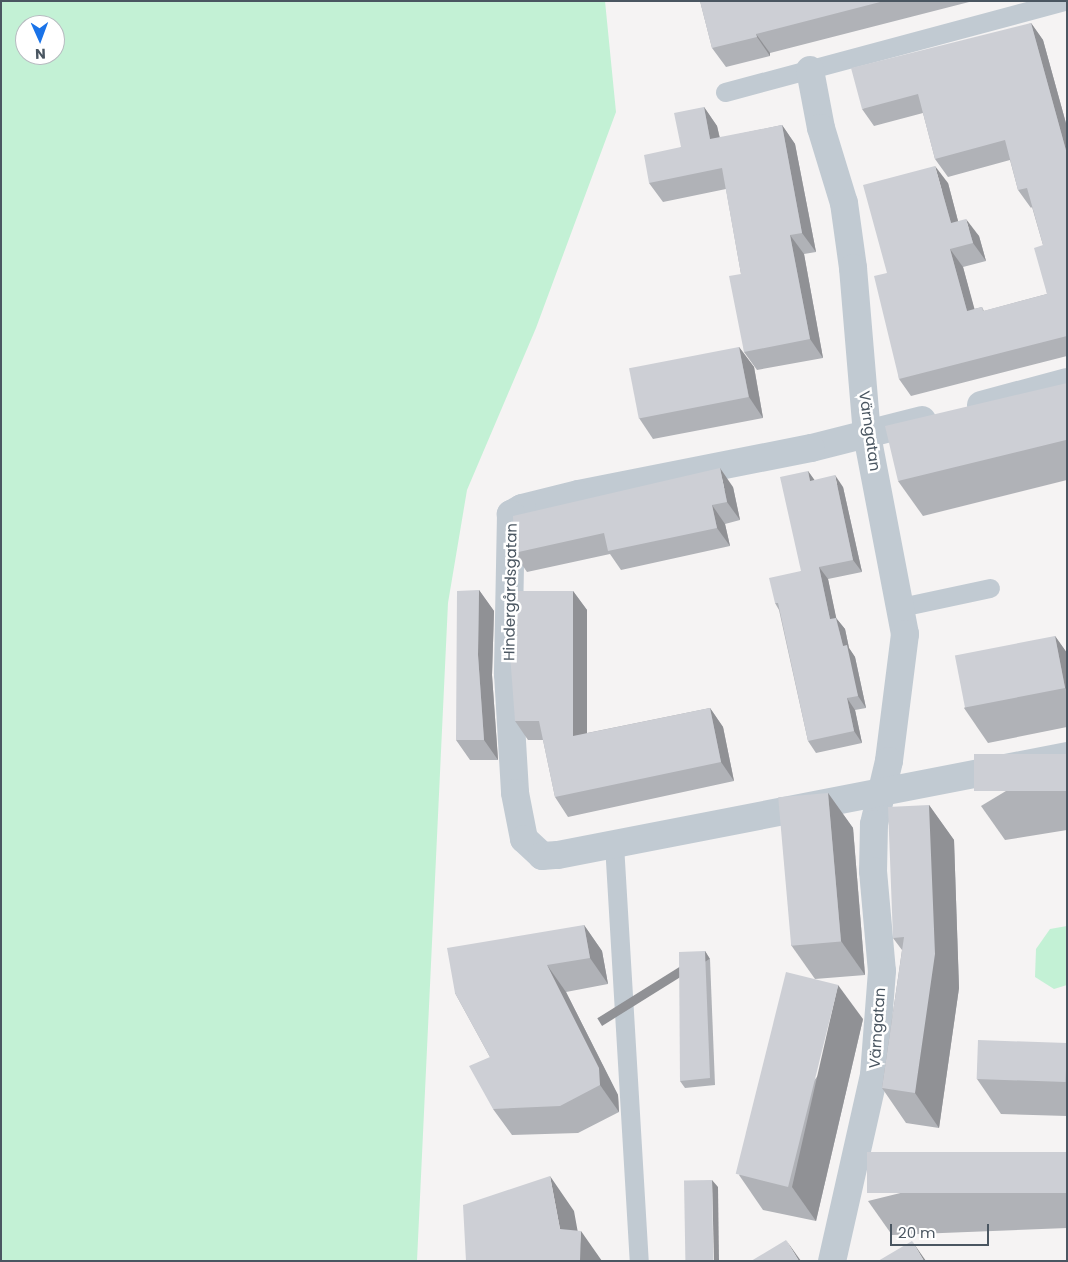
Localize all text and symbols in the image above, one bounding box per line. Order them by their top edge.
north arrow [15,15,65,65]
text: N [35,44,46,64]
street label: Värngatan [855,390,885,472]
street label: Hindergårdsgatan [500,523,520,661]
street label: Värngatan [865,987,889,1069]
scale bar [893,1214,992,1246]
text: 20 m [898,1222,936,1243]

